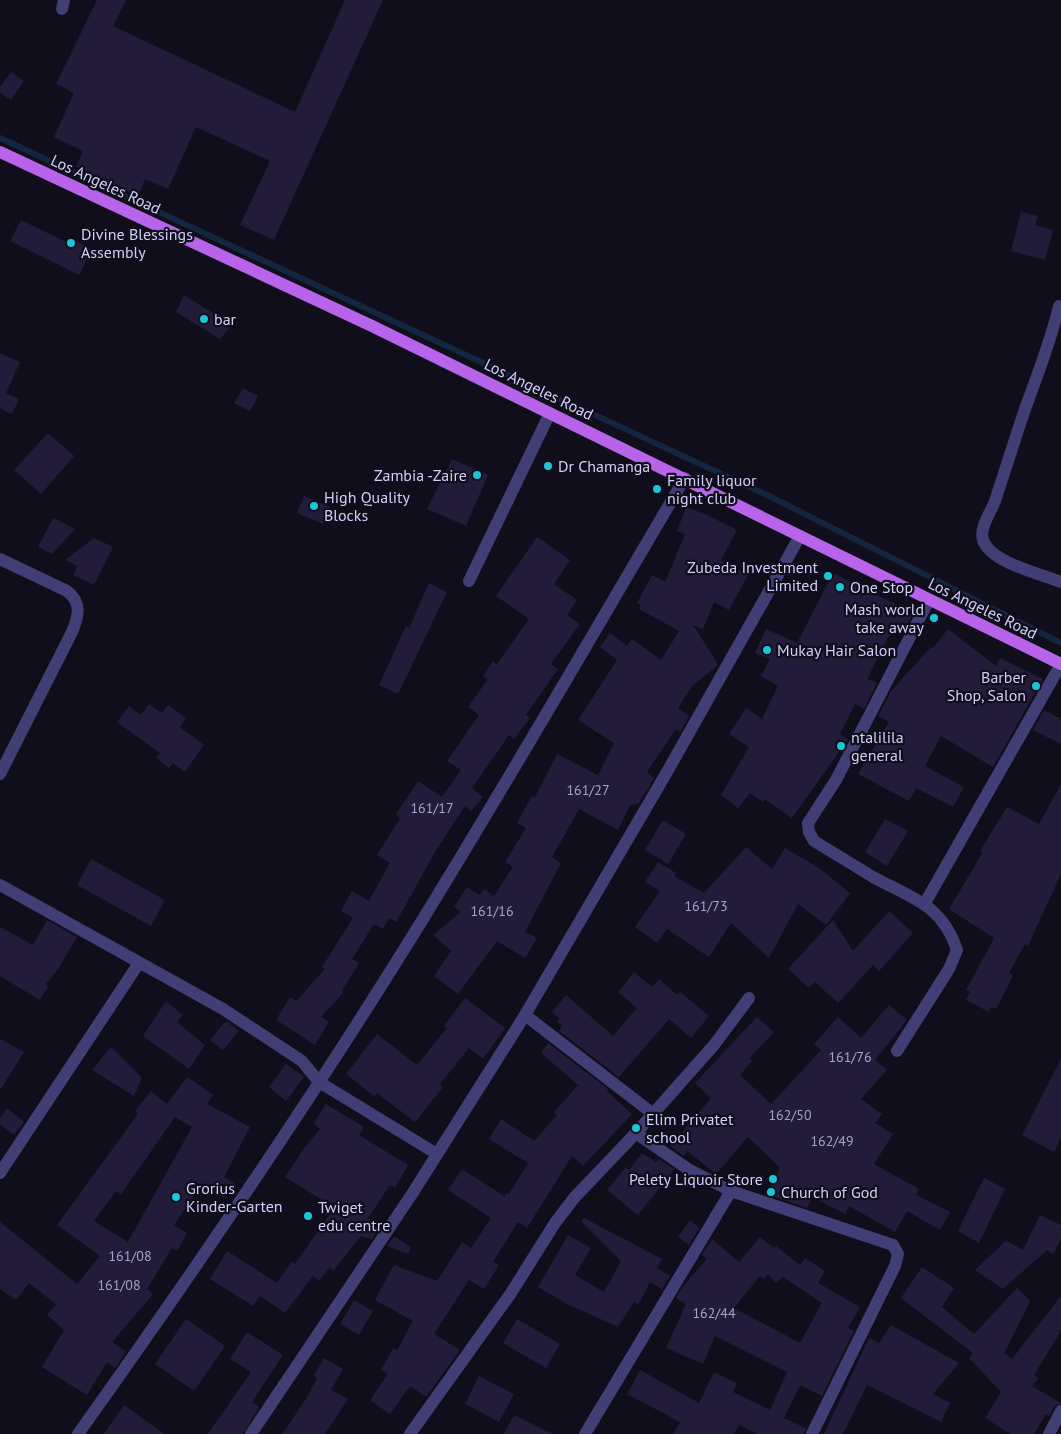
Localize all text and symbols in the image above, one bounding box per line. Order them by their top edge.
street label: Los Angeles Road [48,150,164,218]
place label: Divine Blessings Assembly [81,224,193,262]
marker: Divine Blessings Assembly [65,237,77,249]
place label: bar [214,309,237,329]
marker: bar [198,313,210,325]
street label: Los Angeles Road [481,354,597,424]
place label: Dr Chamanga [558,456,650,476]
marker: Dr Chamanga [542,460,554,472]
place label: Zambia -Zaire [374,465,467,485]
marker: Zambia -Zaire [471,469,483,481]
place label: Family liquor night club [667,470,757,508]
marker: Family liquor night club [651,483,663,495]
place label: High Quality Blocks [324,487,411,525]
marker: High Quality Blocks [308,500,320,512]
place label: Zubeda Investment Limited [687,557,819,595]
marker: Zubeda Investment Limited [822,570,834,582]
street label: Los Angeles Road [925,573,1041,643]
place label: One Stop [850,577,913,597]
marker: One Stop [834,581,846,593]
place label: Mash world take away [845,599,925,637]
marker: Mash world take away [928,612,940,624]
place label: Mukay Hair Salon [777,640,896,660]
marker: Mukay Hair Salon [761,644,773,656]
place label: Barber Shop, Salon [947,667,1027,705]
marker: Barber Shop, Salon [1030,680,1042,692]
place label: ntalilila general [851,727,904,765]
marker: ntalilila general [835,740,847,752]
house number: 161/27 [566,781,610,799]
house number: 161/17 [410,799,454,817]
house number: 161/73 [684,897,728,915]
house number: 161/16 [470,902,514,920]
house number: 161/76 [828,1048,872,1066]
house number: 162/50 [768,1106,812,1124]
place label: Elim Privatet school [646,1109,734,1147]
marker: Elim Privatet school [630,1122,642,1134]
house number: 162/49 [810,1132,854,1150]
place label: Pelety Liquoir Store [629,1169,763,1189]
marker: Pelety Liquoir Store [767,1173,779,1185]
place label: Grorius Kinder-Garten [186,1178,283,1216]
place label: Church of God [781,1182,878,1202]
marker: Church of God [765,1186,777,1198]
marker: Grorius Kinder-Garten [170,1191,182,1203]
place label: Twiget edu centre [318,1197,390,1235]
marker: Twiget edu centre [302,1210,314,1222]
house number: 161/08 [108,1247,152,1265]
house number: 161/08 [97,1276,141,1294]
house number: 162/44 [692,1304,736,1322]

